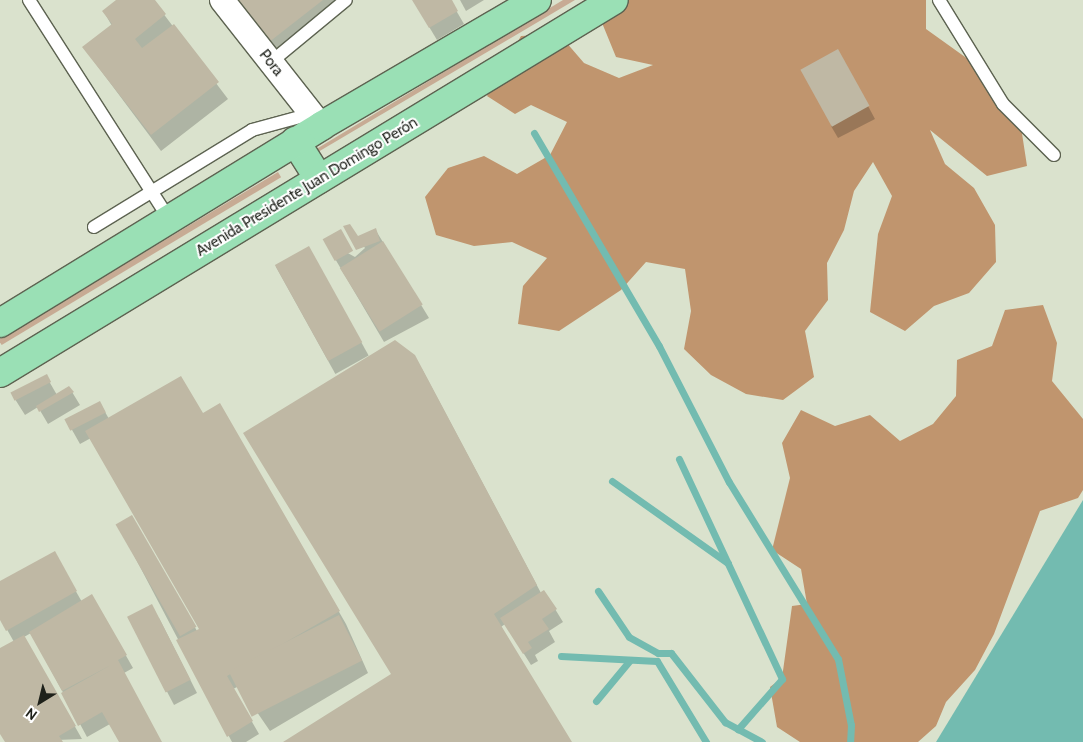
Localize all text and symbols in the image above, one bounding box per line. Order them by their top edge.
street label: Pora [255,46,287,80]
street label: Avenida Presidente Juan Domingo Perón [193,114,421,260]
north arrow [15,677,65,727]
text: N [22,704,40,724]

